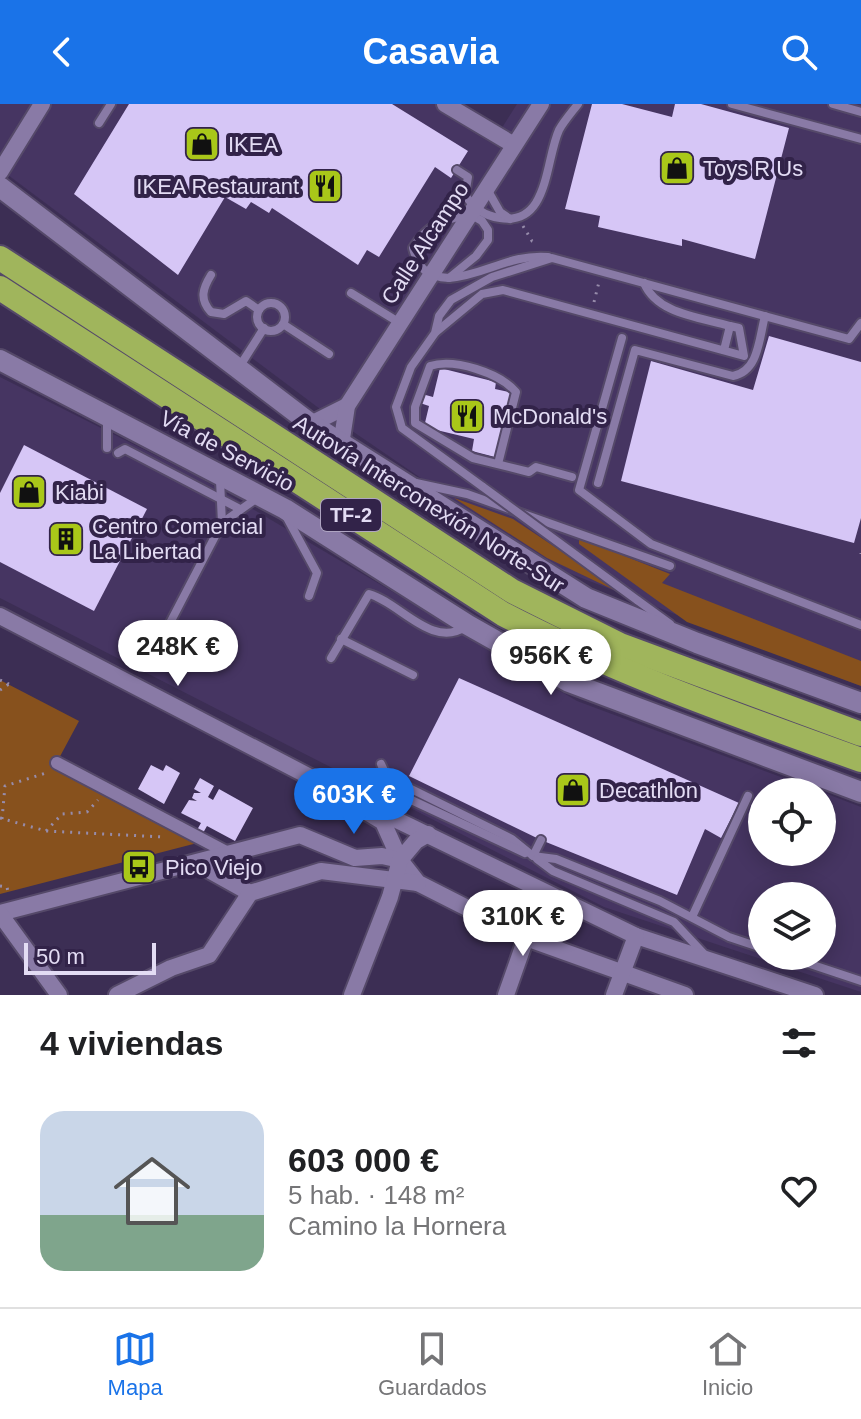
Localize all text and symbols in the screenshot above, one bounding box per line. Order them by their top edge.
icon: back [40,30,84,74]
icon: search [777,30,821,74]
text: Casavia [362,31,499,72]
shop icon: IKEA [183,125,221,163]
place label: IKEA [228,132,278,157]
shop icon: Toys R Us [658,149,696,187]
place label: Toys R Us [703,156,803,181]
restaurant icon: IKEA Restaurant [306,167,344,205]
place label: IKEA Restaurant [136,174,299,199]
street label: Calle Alcampo [376,177,474,309]
restaurant icon: McDonald's [448,397,486,435]
place label: McDonald's [493,404,607,429]
street label: Vía de Servicio [156,405,298,497]
street label: Autovía Interconexión Norte-Sur [289,410,569,598]
shop icon: Kiabi [10,473,48,511]
place label: Kiabi [55,480,104,505]
road number: TF-2 [321,499,381,531]
place label: Centro Comercial La Libertad [92,514,263,564]
building icon: Centro Comercial La Libertad [47,520,85,558]
pin: 248K € [113,620,243,688]
pin: 956K € [486,629,616,697]
text: 248K € [136,631,220,661]
text: 956K € [509,640,593,670]
pin: 603K € [289,768,419,836]
shop icon: Decathlon [554,771,592,809]
place label: Decathlon [599,778,698,803]
map controls [748,778,836,970]
button: locate [748,778,836,866]
text: 603K € [312,779,396,809]
bus stop icon: Pico Viejo [120,848,158,886]
place label: Pico Viejo [165,855,262,880]
button: layers [748,882,836,970]
pin: 310K € [458,890,588,958]
text: 310K € [481,901,565,931]
scale bar [24,939,156,975]
text: 50 m [36,944,85,969]
icon: filters [777,1021,821,1065]
text: 4 viviendas [40,1024,223,1062]
text: 603 000 € [288,1141,439,1179]
icon: home [104,1143,200,1239]
icon: heart [777,1169,821,1213]
text: 5 hab. · 148 m² [288,1180,464,1210]
text: Camino la Hornera [288,1211,506,1241]
tab: Mapa [108,1327,163,1401]
tab: Guardados [378,1327,487,1401]
tab: Inicio [702,1327,753,1401]

